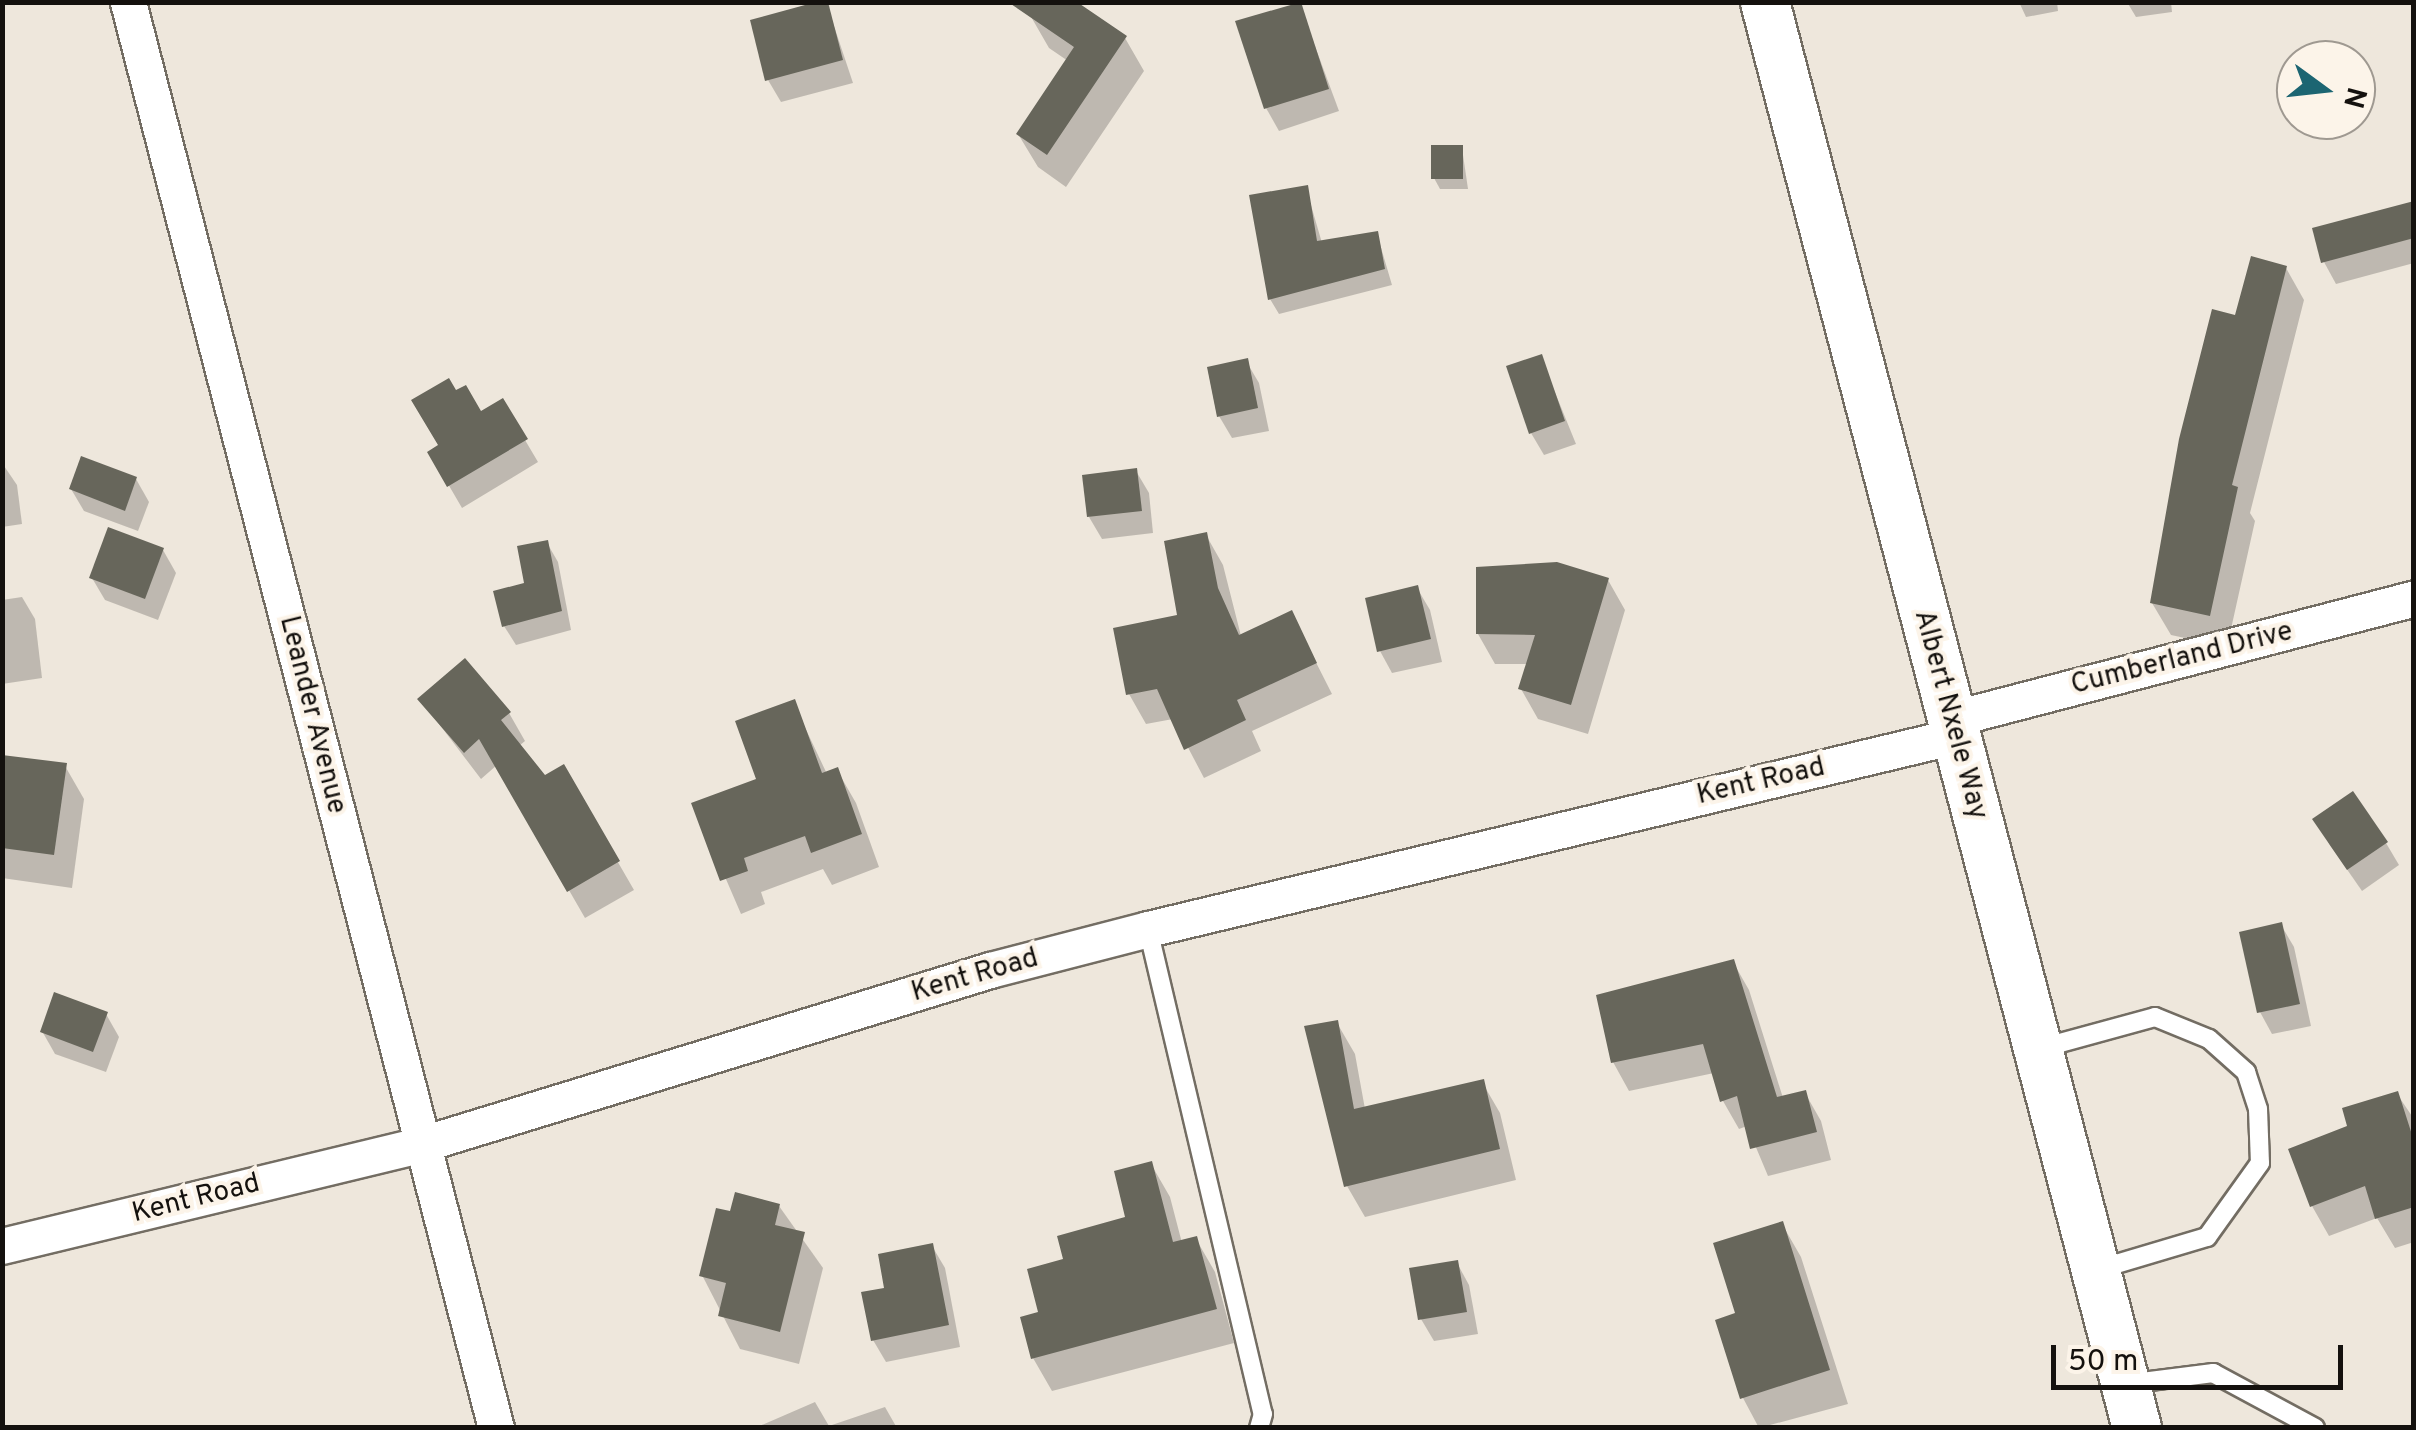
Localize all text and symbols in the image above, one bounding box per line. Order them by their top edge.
north arrow [2276,40,2376,140]
text: N [2333,83,2373,112]
street label: Albert Nxele Way [1906,606,1994,824]
street label: Leander Avenue [271,612,353,818]
street label: Cumberland Drive [2068,615,2296,703]
street label: Kent Road [1694,751,1828,813]
street label: Kent Road [908,942,1042,1010]
street label: Kent Road [129,1167,263,1231]
scale bar [2056,1325,2348,1387]
text: 50 m [2068,1344,2138,1381]

